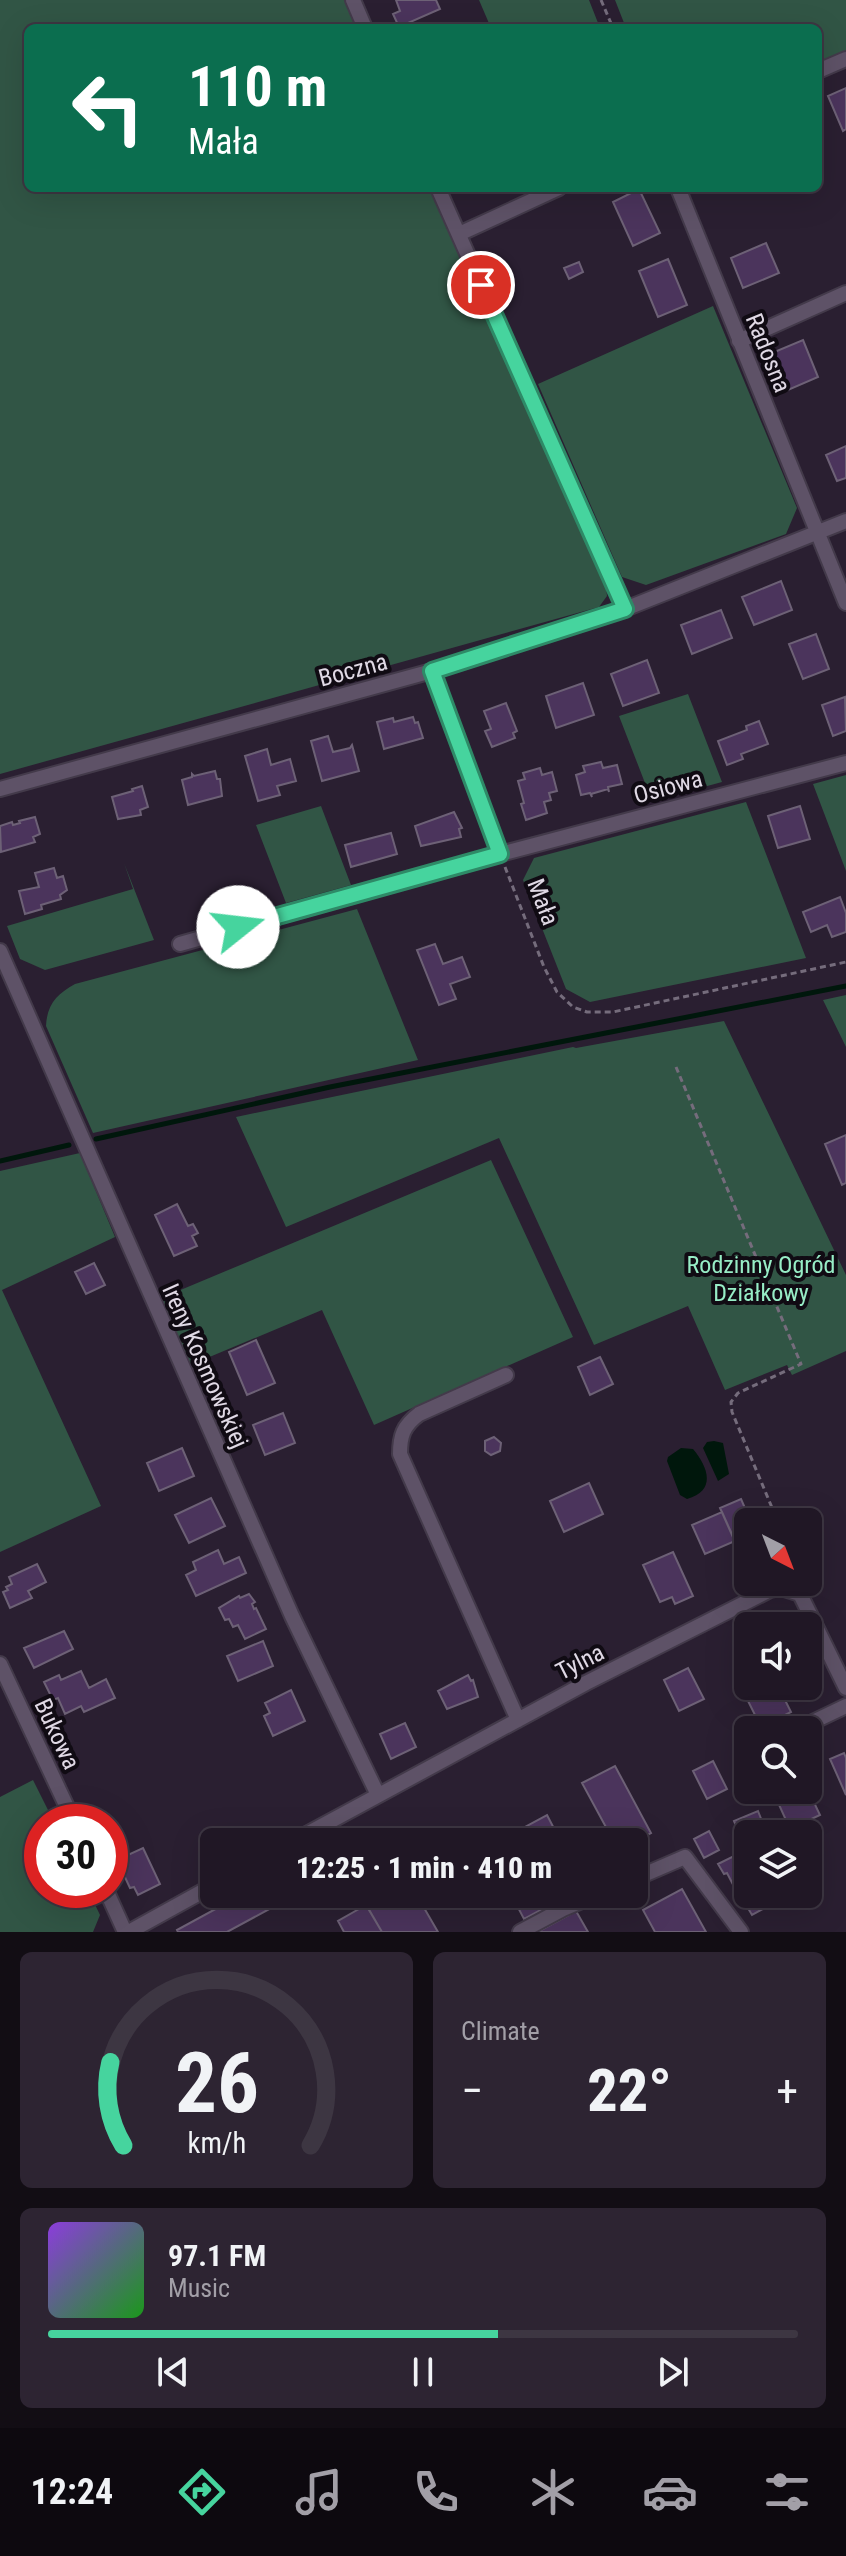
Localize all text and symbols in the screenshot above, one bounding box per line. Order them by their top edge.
text: 110 m [188,54,327,120]
icon: left [56,56,160,160]
text: Mała [188,121,259,163]
pin [447,251,515,319]
icon: arrive [459,263,503,307]
street label: Radosna [740,310,796,396]
street label: Boczna [316,647,390,693]
street label: Osiowa [631,764,705,810]
street label: Mała [521,875,565,929]
position arrow [196,885,280,969]
park label: Rodzinny Ogród Działkowy [687,1251,835,1307]
street label: Ireny Kosmowskiej [156,1280,254,1452]
north arrow [734,1508,822,1596]
map controls [734,1508,822,1908]
button: sound [734,1612,822,1700]
street label: Tylna [551,1638,609,1686]
street label: Bukowa [29,1694,85,1774]
button: search [734,1716,822,1804]
speed limit sign: 30 [24,1804,128,1908]
button: layers [734,1820,822,1908]
text: 12:25 · 1 min · 410 m [296,1850,552,1885]
text: Climate [461,2016,540,2046]
text: 26 [174,2035,259,2132]
text: 22° [587,2055,672,2126]
text: − [461,2065,483,2117]
text: + [776,2065,798,2117]
text: km/h [187,2126,246,2160]
text: 97.1 FM [168,2238,266,2273]
text: Music [168,2273,230,2303]
icon: previous [151,2350,195,2394]
icon: pause [401,2350,445,2394]
icon: next [651,2350,695,2394]
icon: directions [174,2464,230,2520]
icon: music [291,2464,347,2520]
icon: phone [408,2464,464,2520]
icon: climate [525,2464,581,2520]
icon: car [642,2464,698,2520]
icon: filters [759,2464,815,2520]
text: 12:24 [31,2471,113,2513]

